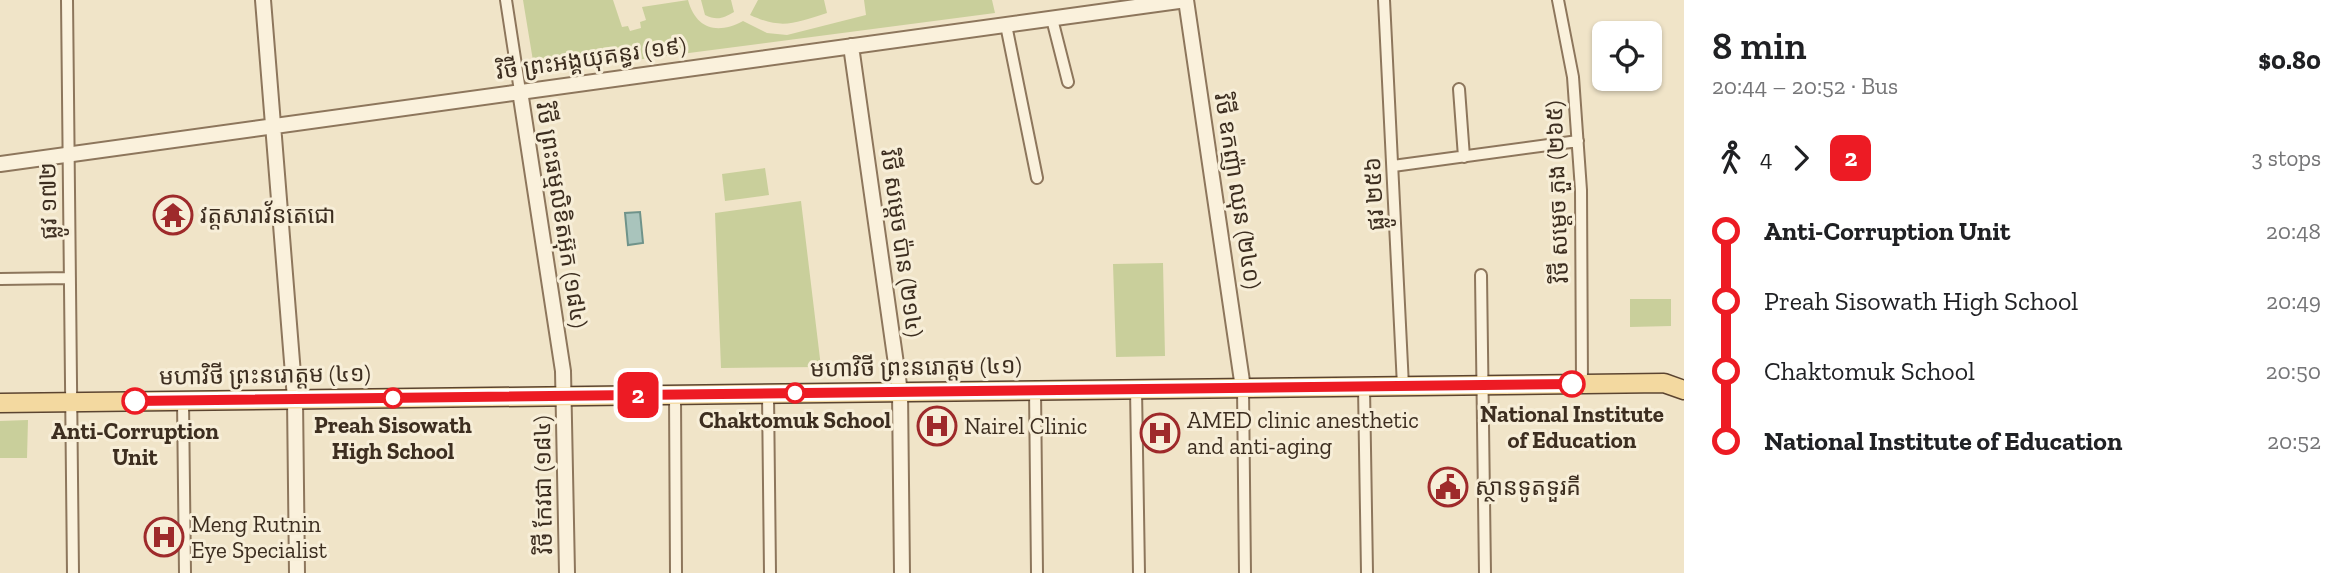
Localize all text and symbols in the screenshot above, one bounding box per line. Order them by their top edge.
map controls [1592,21,1662,91]
button: locate [1592,21,1662,91]
text: 8 min [1712,23,1807,69]
street label: វិថី ព្រះអង្គយុគន្ធរ (១៩) [494,30,688,86]
text: $0.80 [2258,44,2321,76]
text: 20:44 – 20:52 · Bus [1712,72,1898,100]
street label: វិថី ឧកញ៉ា ឈុន (២៤០) [1208,91,1268,291]
street label: វិថី ព្រះធម្មលិខិតអ៊ុក (១៨៤) [530,100,594,330]
street label: វិថី សម្តេច ភួង (២៦៥) [1539,100,1575,284]
icon: walk [1712,139,1750,177]
icon: forward [1782,139,1820,177]
text: 2 [1844,143,1857,172]
text: 4 [1760,144,1772,172]
text: 3 stops [2251,144,2321,172]
street label: វិថី សម្តេច ប៉ាន (២១៤) [874,147,930,339]
street label: ផ្លូវ ២៥៦ [1358,156,1398,232]
street label: ផ្លូវ ១៧២ [33,162,70,240]
temple icon: វត្តសារាវ័នតេជោ [152,194,194,236]
place label: វត្តសារាវ័នតេជោ [200,200,335,230]
text: Anti-Corruption Unit [1764,215,2010,247]
text: 20:48 [2266,217,2321,245]
text: Preah Sisowath High School [1764,285,2078,317]
text: 20:49 [2266,287,2321,315]
street label: មហាវិថី ព្រះនរោត្តម (៤១) [810,350,1022,383]
text: Chaktomuk School [1764,355,1975,387]
text: 20:50 [2266,357,2321,385]
street label: មហាវិថី ព្រះនរោត្តម (៤១) [159,358,371,391]
marker: National Institute of Education [1559,371,1585,397]
line badge: 2 [615,372,661,418]
text: 2 [632,380,644,409]
marker: Chaktomuk School [785,383,805,403]
marker: Anti-Corruption Unit [122,388,148,414]
marker: Preah Sisowath High School [383,388,403,408]
place label: National Institute of Education [1480,400,1664,454]
hospital icon: Nairel Clinic [916,405,958,447]
place label: Chaktomuk School [699,406,891,434]
place label: AMED clinic anesthetic and anti-aging [1187,406,1419,460]
place label: Preah Sisowath High School [314,411,473,465]
place label: Nairel Clinic [964,412,1087,440]
hospital icon: AMED clinic anesthetic and anti-aging [1139,412,1181,454]
street label: វិថី កែវជា (១៨៤) [527,415,558,555]
place label: Anti-Corruption Unit [51,417,219,471]
text: National Institute of Education [1764,425,2122,457]
text: 20:52 [2267,427,2321,455]
public building icon: ស្ថានទូតទួរគី [1427,466,1469,508]
place label: ស្ថានទូតទួរគី [1475,473,1581,503]
place label: Meng Rutnin Eye Specialist [191,510,328,564]
hospital icon: Meng Rutnin Eye Specialist [143,516,185,558]

